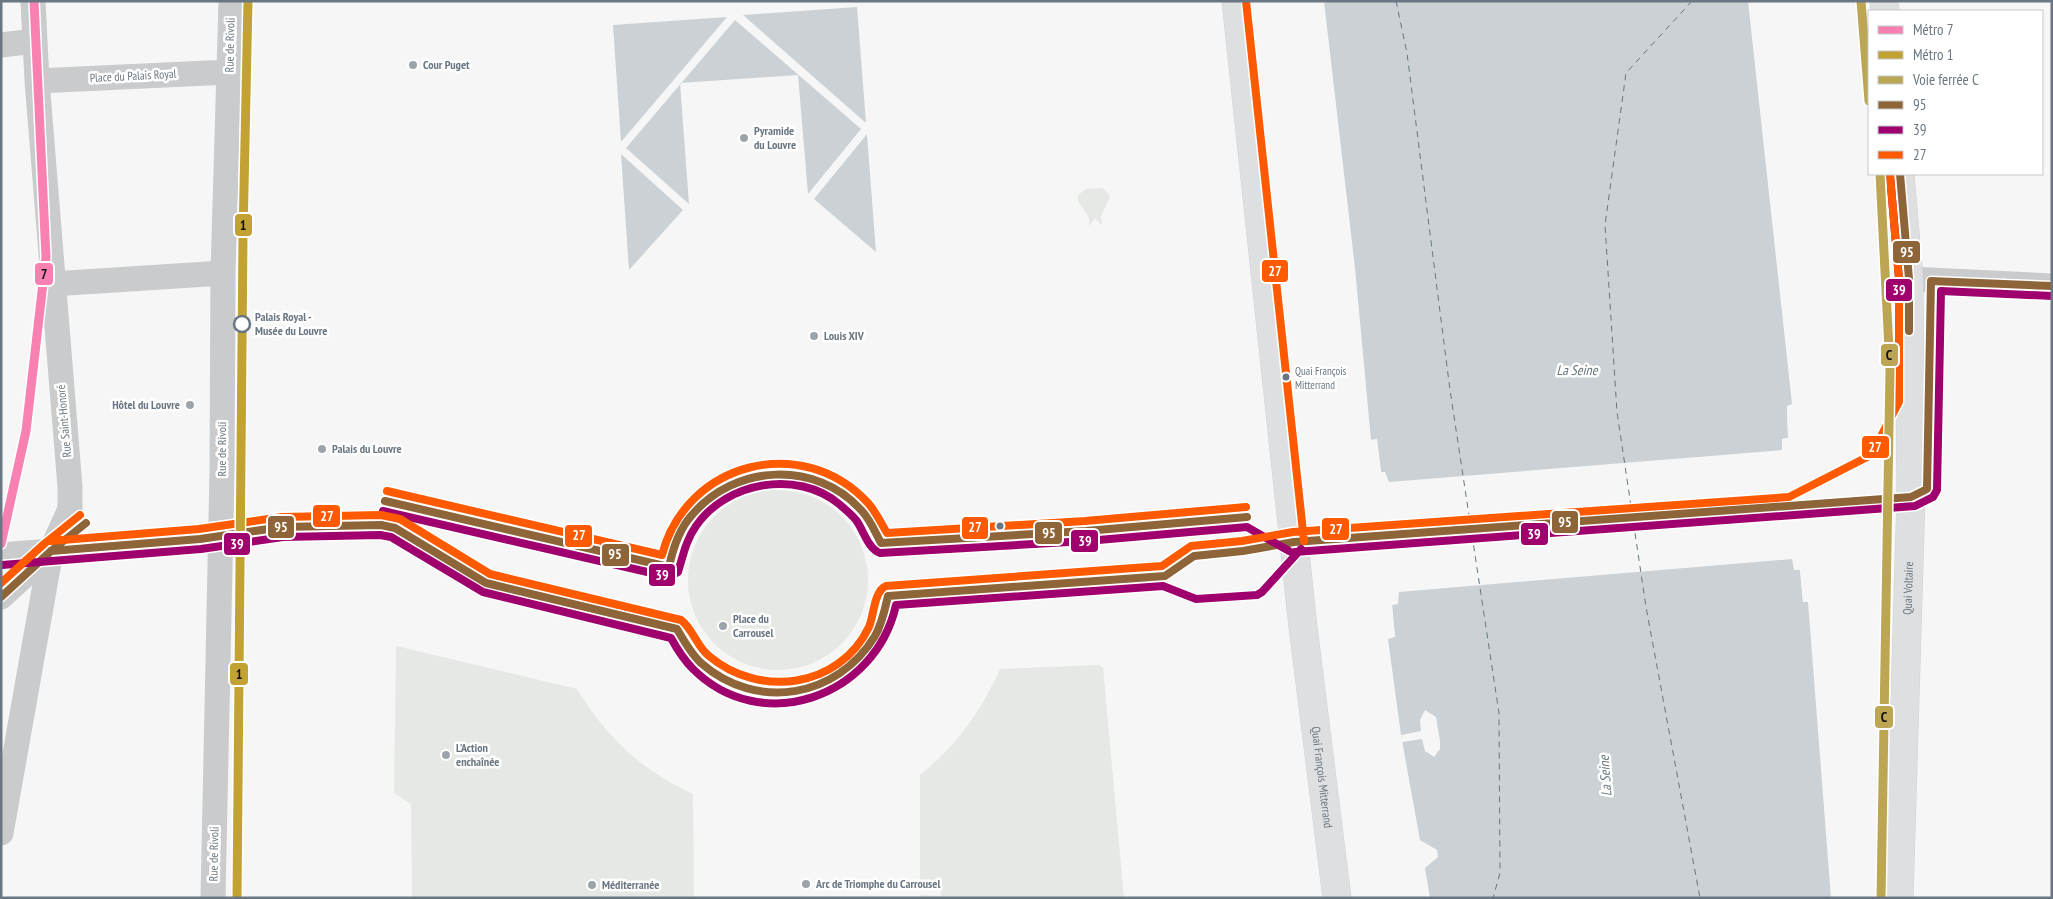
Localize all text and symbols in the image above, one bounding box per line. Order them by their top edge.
legend [1868,10,2043,175]
street label: Rue de Rivoli [222,17,237,73]
text: Métro 7 [1913,20,1953,39]
text: Métro 1 [1913,45,1953,64]
place label: Cour Puget [423,57,470,72]
marker: Cour Puget [407,59,419,71]
street label: Place du Palais Royal [89,66,177,85]
text: Voie ferrée C [1912,70,1979,89]
text: 95 [1913,95,1927,114]
text: 39 [1913,120,1927,139]
place label: Pyramide du Louvre [754,123,796,152]
marker: Pyramide du Louvre [738,132,750,144]
text: 27 [1913,145,1927,164]
line badge: 1 [234,213,253,237]
text: 1 [240,216,246,234]
line badge: 95 [1892,240,1921,264]
text: 95 [1900,243,1914,261]
line badge: 27 [1261,259,1289,283]
line badge: 7 [34,262,54,286]
text: 27 [1268,262,1282,280]
text: 7 [41,265,48,283]
line badge: 39 [1885,278,1913,302]
text: 39 [1892,281,1906,299]
place label: Palais Royal - Musée du Louvre [255,309,327,338]
marker: Palais Royal - Musée du Louvre [233,315,251,333]
place label: Louis XIV [824,328,865,343]
marker: Louis XIV [808,330,820,342]
line badge: C [1880,343,1899,367]
text: C [1886,346,1893,364]
water label: La Seine [1557,361,1599,379]
place label: Quai François Mitterrand [1295,364,1347,392]
marker: Quai François Mitterrand [1281,372,1291,382]
street label: Rue Saint-Honoré [53,384,74,458]
place label: Hôtel du Louvre [112,397,180,412]
marker: Hôtel du Louvre [184,399,196,411]
street label: Rue de Rivoli [214,422,229,476]
line badge: 27 [1861,435,1890,459]
text: 27 [1868,438,1882,456]
place label: Palais du Louvre [332,441,402,456]
marker: Palais du Louvre [316,443,328,455]
line badge: 27 [312,504,341,528]
text: 27 [320,507,334,525]
line badge: 95 [1551,510,1579,534]
text: 95 [1558,513,1572,531]
line badge: 95 [267,515,295,539]
line badge: 27 [961,516,989,540]
line badge: 27 [1321,517,1350,541]
text: 95 [274,518,288,536]
text: 27 [968,518,982,536]
text: 27 [1329,520,1343,538]
unlabelled marker [995,521,1005,531]
line badge: 95 [1034,521,1063,545]
line badge: 39 [1520,522,1549,546]
line badge: 27 [564,524,593,548]
text: 95 [1042,524,1056,542]
text: 39 [1527,525,1541,543]
text: 27 [572,526,586,544]
line badge: 39 [1070,529,1099,553]
line badge: 39 [223,532,251,556]
text: 39 [1078,532,1092,550]
text: 39 [230,535,244,553]
line badge: 95 [601,543,630,567]
text: 95 [608,545,622,563]
street label: Quai Voltaire [1899,561,1916,615]
line badge: 39 [648,563,676,587]
text: 39 [655,566,669,584]
place label: Place du Carrousel [733,611,773,640]
marker: Place du Carrousel [717,620,729,632]
line badge: 1 [229,662,249,686]
text: 1 [236,665,242,683]
line badge: C [1874,705,1894,729]
text: C [1881,708,1888,726]
street label: Quai François Mitterrand [1309,726,1336,829]
place label: L'Action enchaînée [456,740,499,769]
marker: L'Action enchaînée [440,749,452,761]
water label: La Seine [1595,754,1615,797]
street label: Rue de Rivoli [206,826,221,882]
place label: Arc de Triomphe du Carrousel [815,876,940,891]
place label: Méditerranée [602,877,659,892]
marker: Arc de Triomphe du Carrousel [800,878,812,890]
marker: Méditerranée [586,879,598,891]

